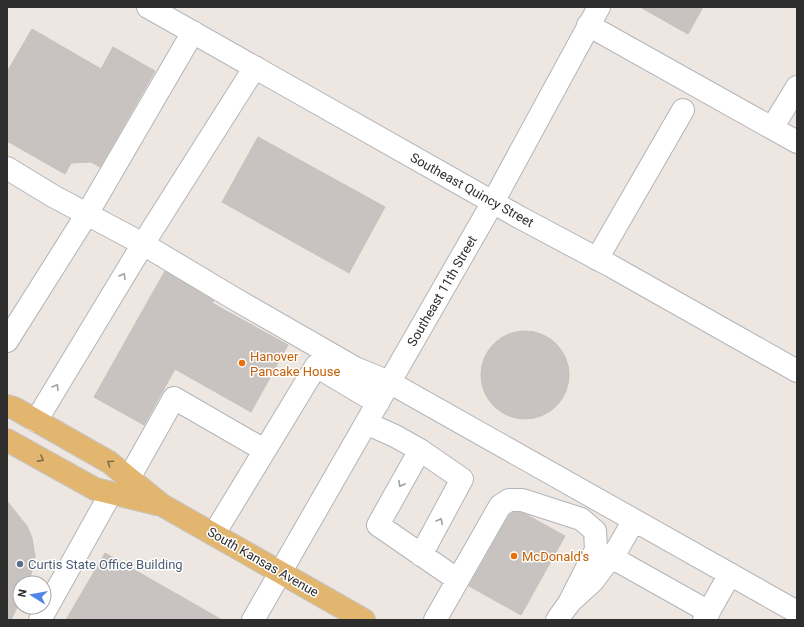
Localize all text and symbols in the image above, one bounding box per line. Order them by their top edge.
street label: Southeast Quincy Street [408,150,536,230]
street label: Southeast 11th Street [404,233,480,349]
one-way arrow [119,273,126,280]
place label: Hanover Pancake House [250,349,340,379]
marker: Hanover Pancake House [237,358,247,368]
one-way arrow [52,384,59,391]
one-way arrow [37,455,44,462]
one-way arrow [107,460,114,468]
one-way arrow [398,480,405,487]
one-way arrow [435,517,442,525]
street label: South Kansas Avenue [205,524,321,600]
place label: McDonald's [522,549,590,564]
marker: McDonald's [509,551,519,561]
place label: Curtis State Office Building [28,557,183,572]
marker: Curtis State Office Building [15,559,25,569]
north arrow [12,575,52,615]
text: N [16,588,30,598]

